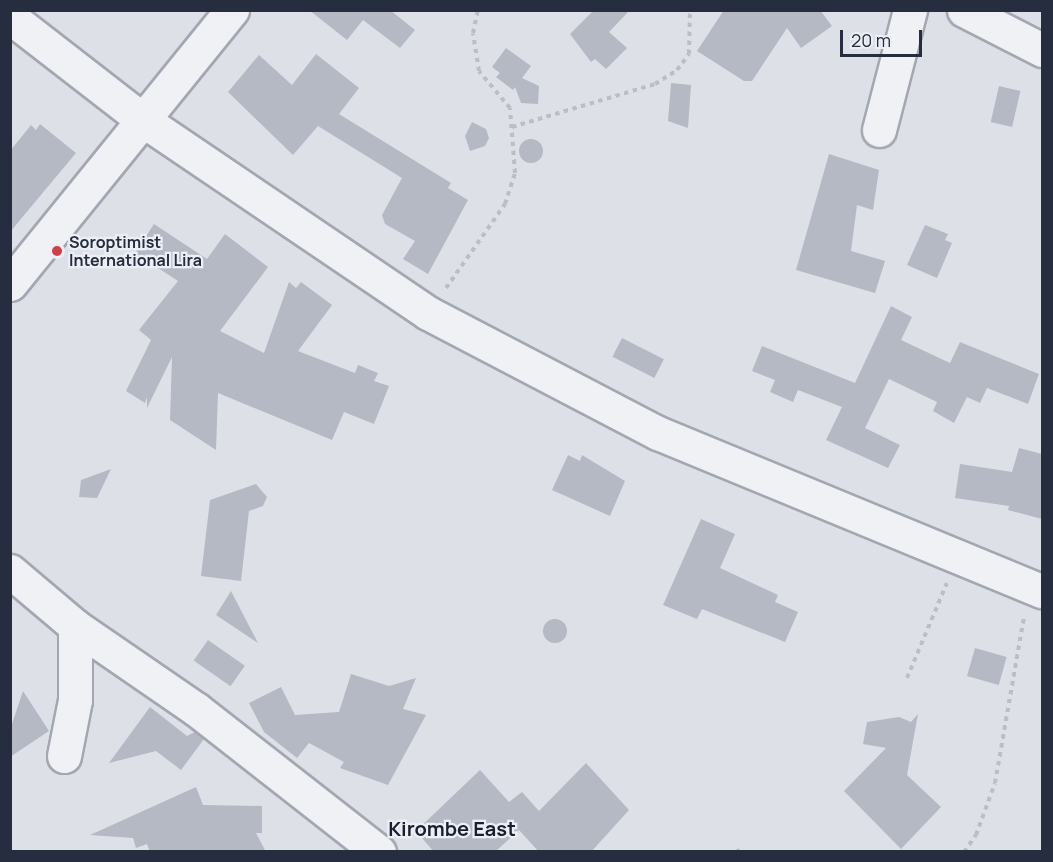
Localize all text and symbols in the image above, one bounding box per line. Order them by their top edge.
scale bar [843,18,926,56]
text: 20 m [851,28,891,52]
place label: Soroptimist International Lira [69,232,202,270]
marker: Soroptimist International Lira [50,244,64,258]
district label: Kirombe East [388,816,516,840]

